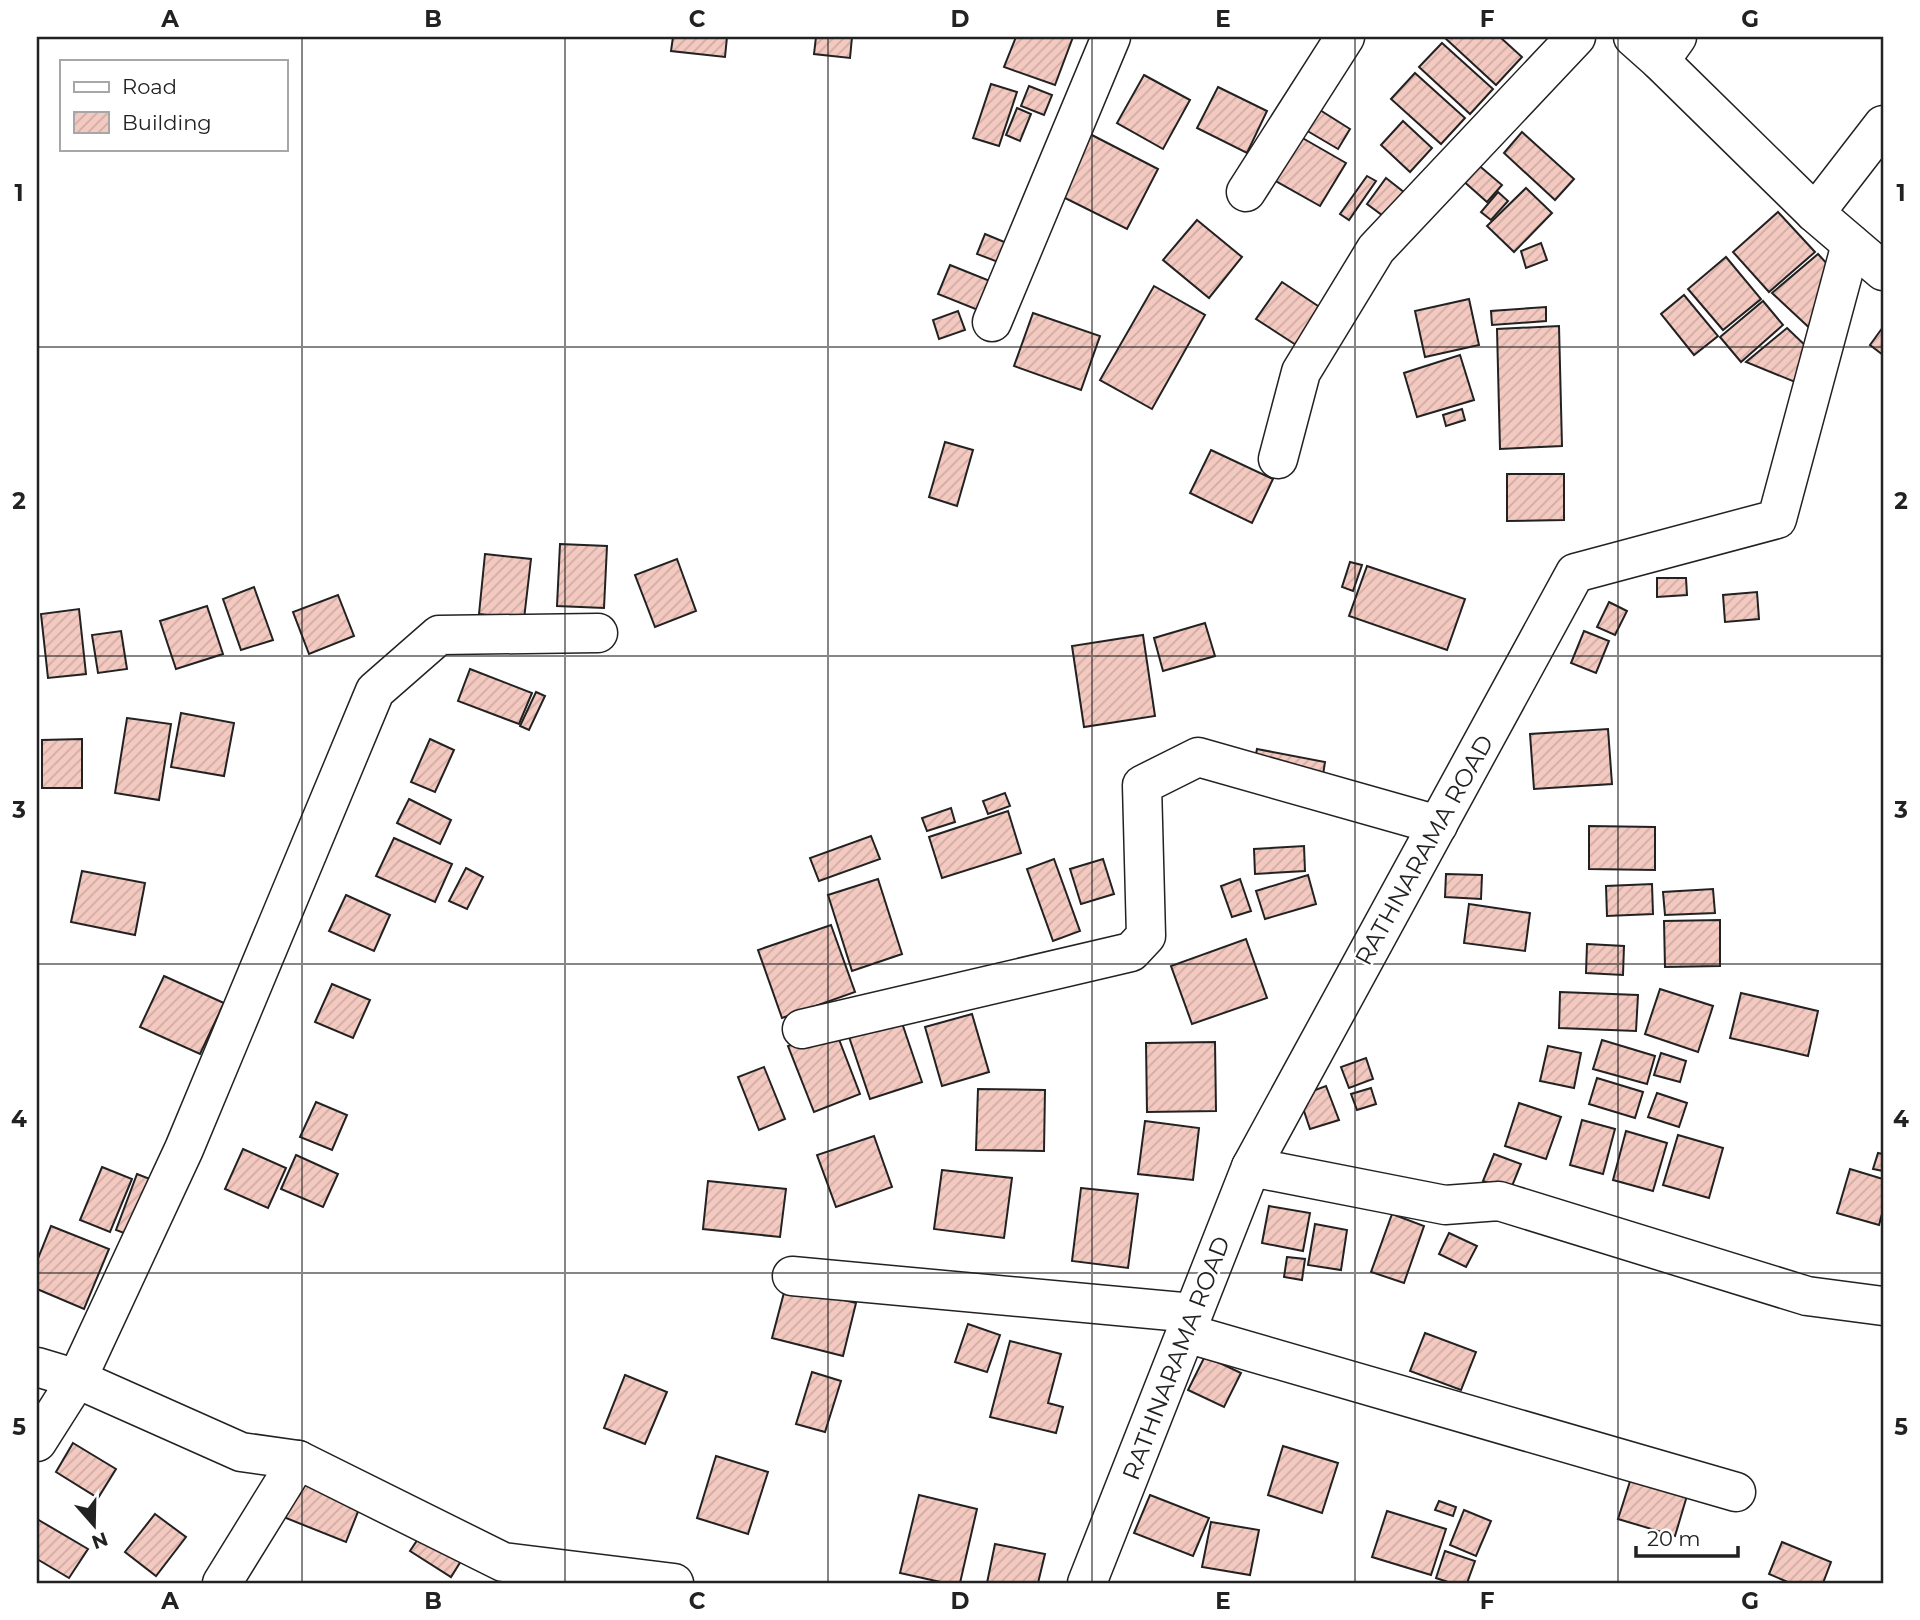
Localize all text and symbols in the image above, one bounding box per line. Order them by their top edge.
text: A [160,5,179,33]
text: B [424,5,442,33]
text: C [689,5,706,33]
text: D [951,5,970,33]
text: E [1215,5,1231,33]
text: F [1480,5,1495,33]
text: G [1741,5,1759,33]
legend [60,60,287,150]
text: Road [122,74,177,99]
text: Building [122,110,212,135]
text: 1 [14,179,24,207]
text: 1 [1896,179,1906,207]
text: 2 [12,487,26,515]
text: 2 [1894,487,1908,515]
street label: RATHNARAMA ROAD [1349,730,1499,970]
text: 3 [11,796,26,824]
text: 3 [1893,796,1908,824]
text: 4 [11,1105,27,1133]
text: 4 [1893,1105,1909,1133]
street label: RATHNARAMA ROAD [1116,1232,1236,1484]
text: 5 [12,1413,26,1441]
text: 5 [1894,1413,1908,1441]
north arrow [60,1490,130,1560]
scale bar [1636,1515,1738,1559]
text: 20 m [1647,1526,1701,1551]
text: N [88,1527,111,1554]
text: A [160,1587,179,1615]
text: B [424,1587,442,1615]
text: C [689,1587,706,1615]
text: D [951,1587,970,1615]
text: E [1215,1587,1231,1615]
text: F [1480,1587,1495,1615]
text: G [1741,1587,1759,1615]

